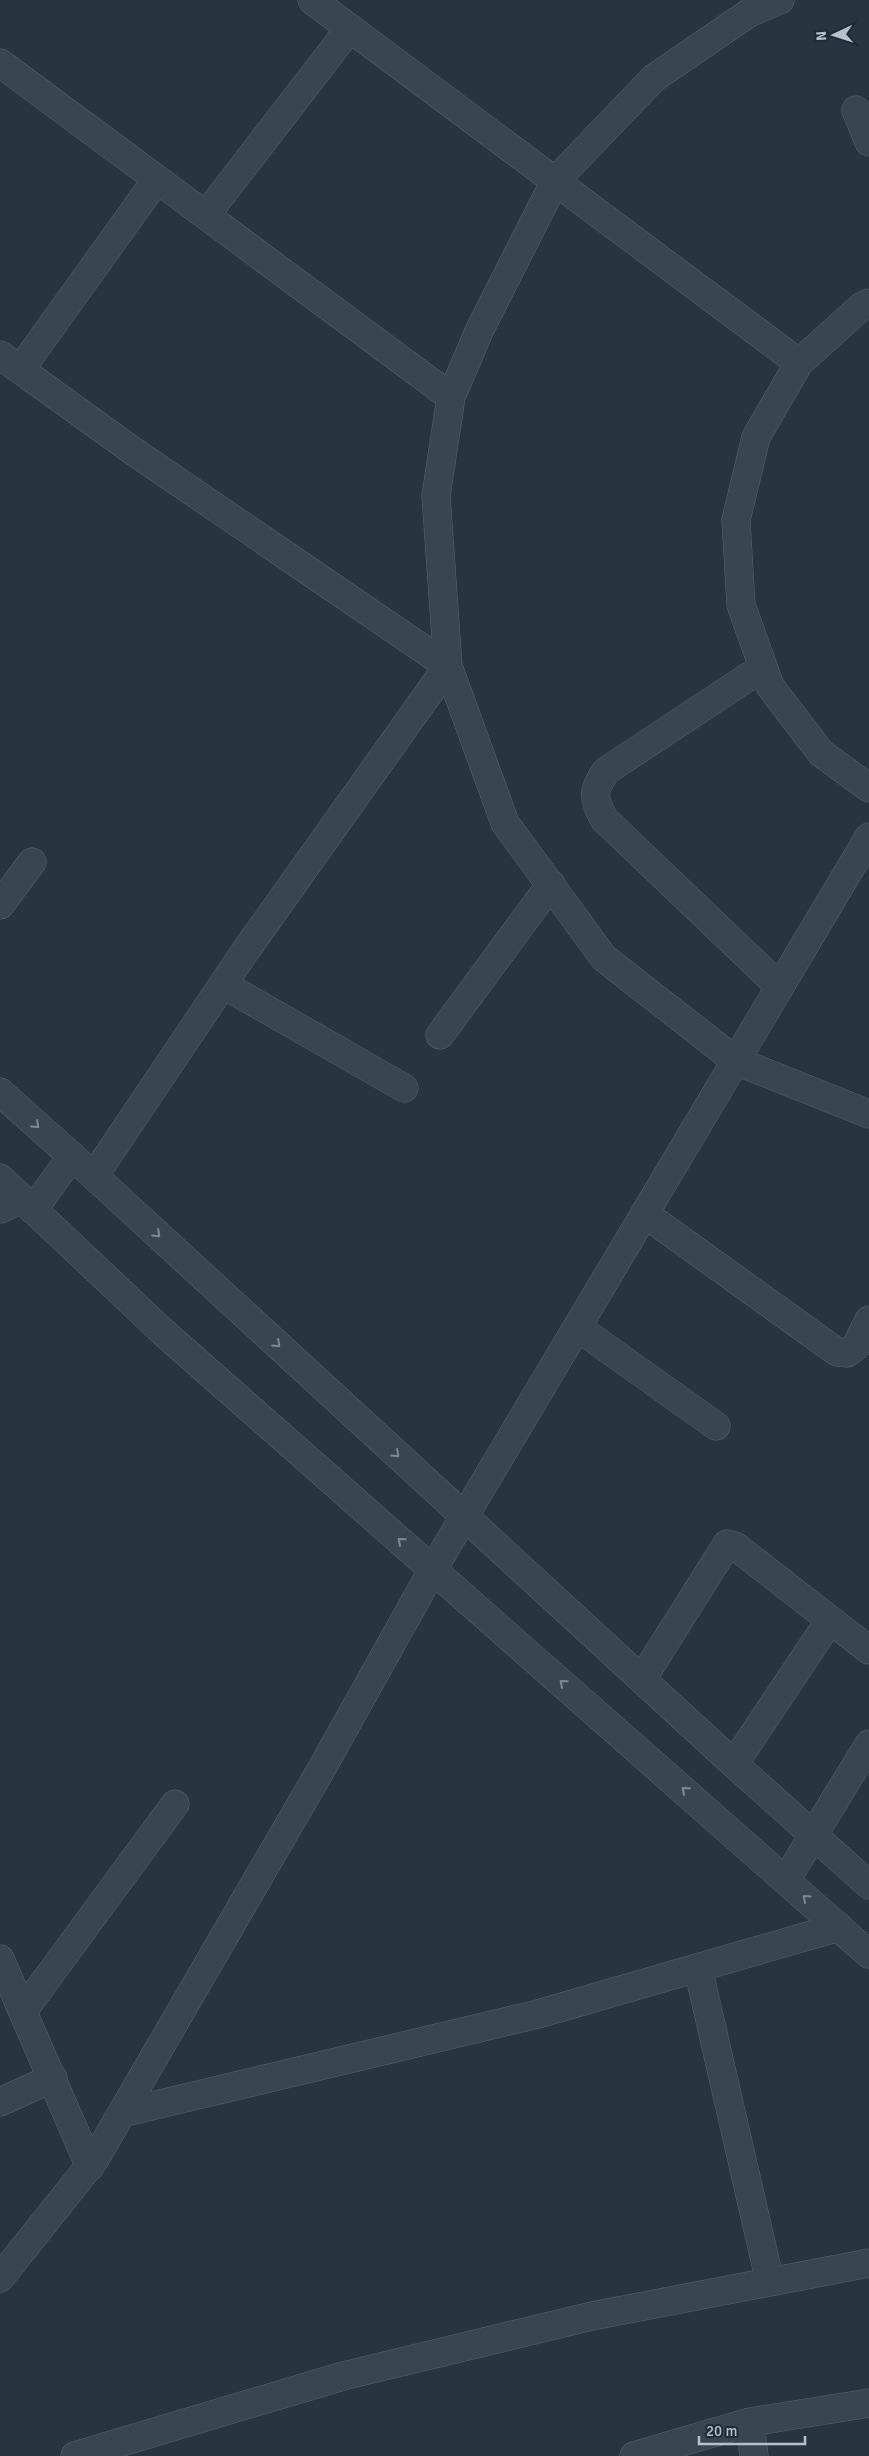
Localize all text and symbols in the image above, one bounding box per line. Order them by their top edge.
north arrow [809,10,859,60]
text: N [813,30,830,41]
one-way arrow [31,1119,40,1128]
one-way arrow [151,1228,160,1237]
one-way arrow [271,1338,280,1347]
one-way arrow [391,1448,400,1457]
one-way arrow [398,1538,407,1547]
one-way arrow [559,1680,568,1689]
one-way arrow [681,1787,690,1796]
one-way arrow [803,1895,812,1904]
scale bar [699,2414,805,2446]
text: 20 m [706,2422,737,2440]

